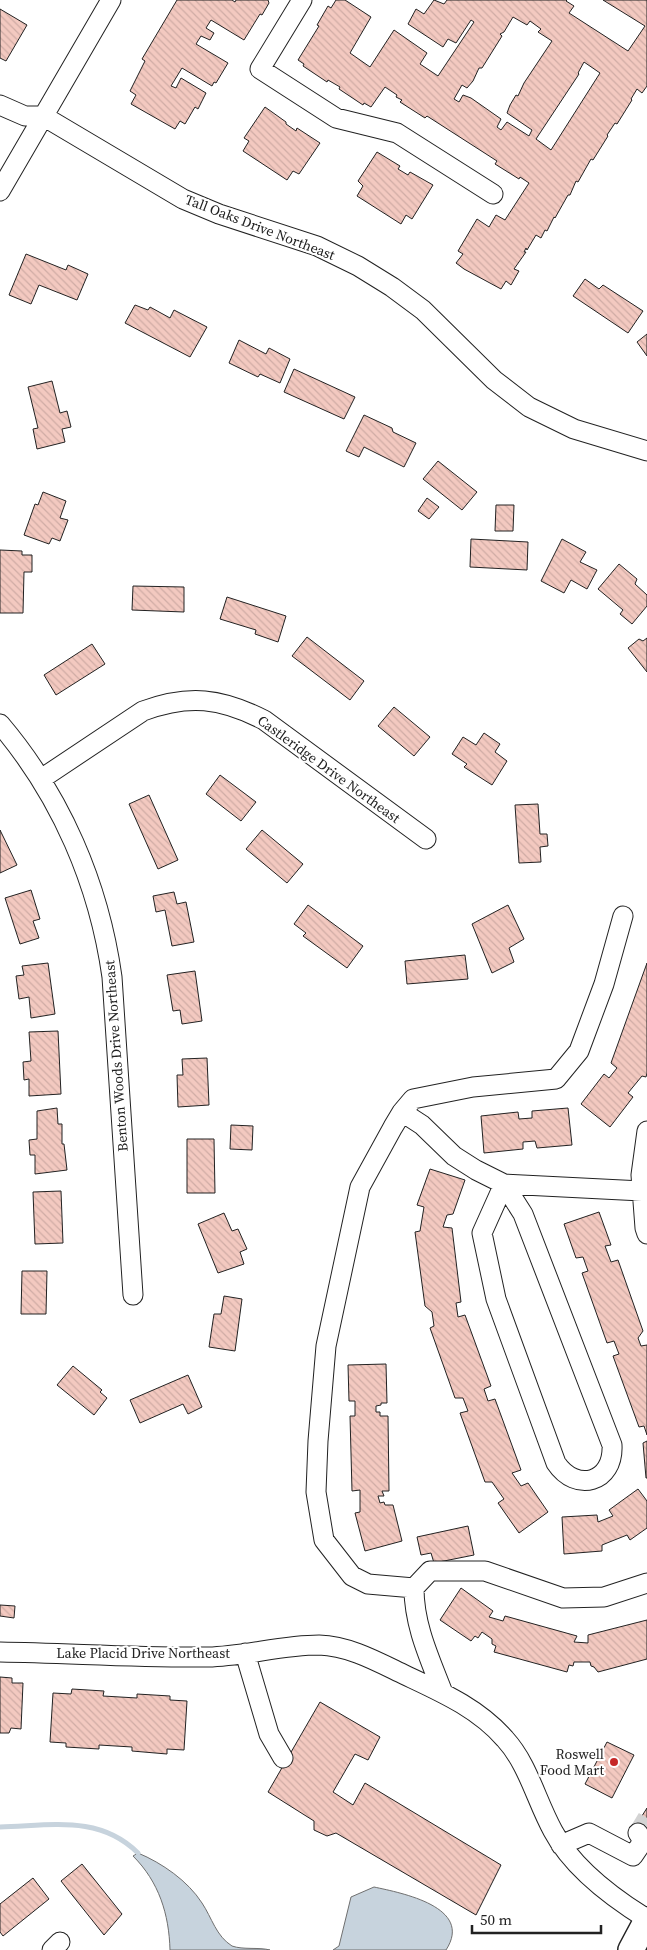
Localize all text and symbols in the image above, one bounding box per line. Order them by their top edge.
street label: Tall Oaks Drive Northeast [182,189,338,265]
street label: Castleridge Drive Northeast [254,710,405,828]
street label: Benton Woods Drive Northeast [99,959,133,1152]
street label: Lake Placid Drive Northeast [56,1643,230,1663]
place label: Roswell Food Mart [540,1744,604,1780]
marker: Roswell Food Mart [608,1756,620,1768]
scale bar [472,1902,601,1934]
text: 50 m [480,1909,512,1930]

